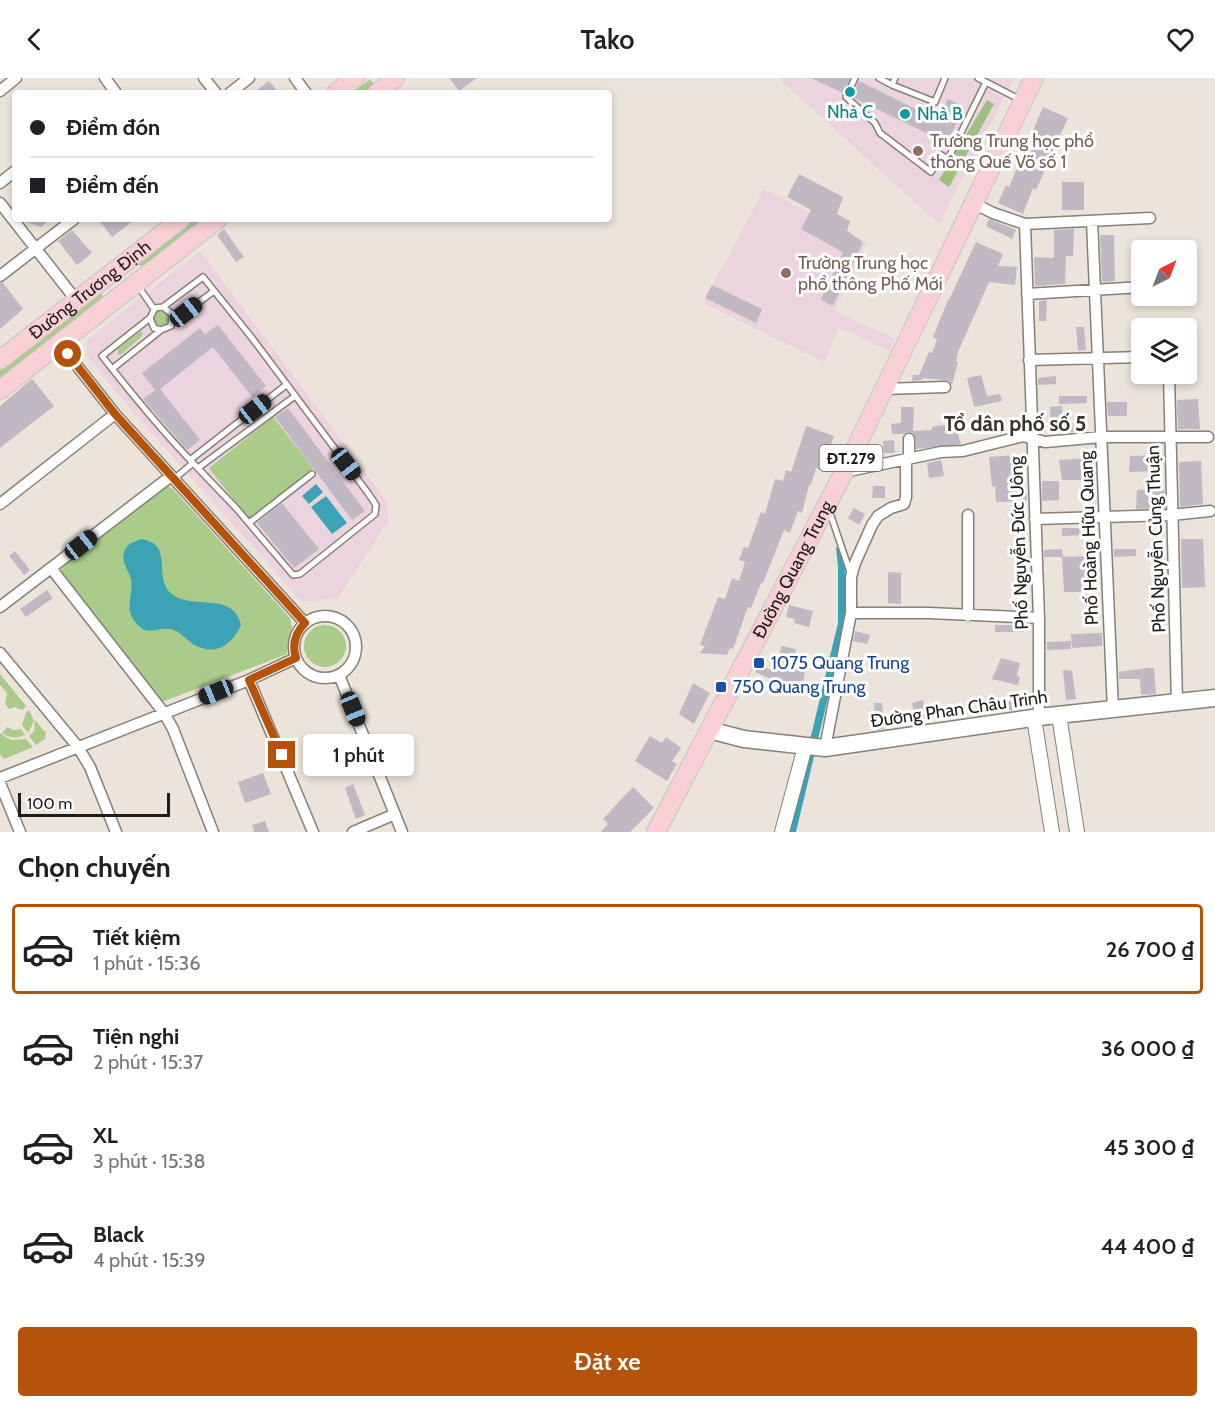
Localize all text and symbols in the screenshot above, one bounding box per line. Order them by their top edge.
icon: back [18,23,51,56]
text: Tako [581,23,634,56]
icon: heart [1164,23,1197,56]
marker: Nhà C [843,85,857,99]
place label: Nhà C [827,101,873,123]
place label: Nhà B [917,103,963,125]
marker: Nhà B [898,107,912,121]
text: Điểm đón [66,114,160,141]
place label: Trường Trung học phổ thông Quế Võ số 1 [930,130,1094,173]
marker: Trường Trung học phổ thông Quế Võ số 1 [911,144,925,158]
text: Điểm đến [66,172,159,199]
street label: Đường Trương Định [25,236,155,344]
north arrow [1131,240,1197,306]
map controls [1131,240,1197,384]
place label: Trường Trung học phổ thông Phố Mới [798,252,943,295]
marker: Trường Trung học phổ thông Phố Mới [779,266,793,280]
car [166,294,206,330]
button: layers [1131,318,1197,384]
route start [54,340,81,367]
car [235,391,275,427]
district label: Tổ dân phố số 5 [944,411,1086,436]
car [328,444,364,484]
road number: ĐT.279 [820,445,882,471]
street label: Phố Nguyễn Củng Thuận [1142,445,1170,633]
street label: Phố Hoàng Hữu Quang [1075,449,1103,625]
street label: Phố Nguyễn Đức Uông [1005,455,1033,630]
street label: Đường Quang Trung [748,496,839,642]
car [61,527,101,563]
place label: 1075 Quang Trung [771,652,910,674]
marker: 1075 Quang Trung [752,656,766,670]
place label: 750 Quang Trung [733,676,867,698]
car [196,677,236,707]
marker: 750 Quang Trung [714,680,728,694]
street label: Đường Phan Châu Trinh [869,686,1049,732]
car [338,689,368,729]
callout: 1 phút [303,734,414,776]
route end [268,741,295,768]
text: 1 phút [333,743,384,767]
scale bar [18,790,170,818]
text: 100 m [27,794,72,813]
text: Chọn chuyến [18,851,171,884]
icon: car [21,922,75,976]
text: Tiết kiệm [93,924,181,951]
text: 26 700 ₫ [1106,936,1194,963]
text: 1 phút · 15:36 [93,951,201,975]
icon: car [21,1021,75,1075]
text: Tiện nghi [93,1023,179,1050]
text: 36 000 ₫ [1101,1035,1194,1062]
text: 2 phút · 15:37 [93,1050,203,1074]
icon: car [21,1120,75,1174]
text: XL [93,1122,118,1149]
text: 45 300 ₫ [1104,1134,1194,1161]
text: 3 phút · 15:38 [93,1149,206,1173]
icon: car [21,1219,75,1273]
text: Black [93,1221,144,1248]
text: 44 400 ₫ [1101,1233,1194,1260]
text: 4 phút · 15:39 [93,1248,206,1272]
button: Đặt xe [18,1327,1197,1396]

